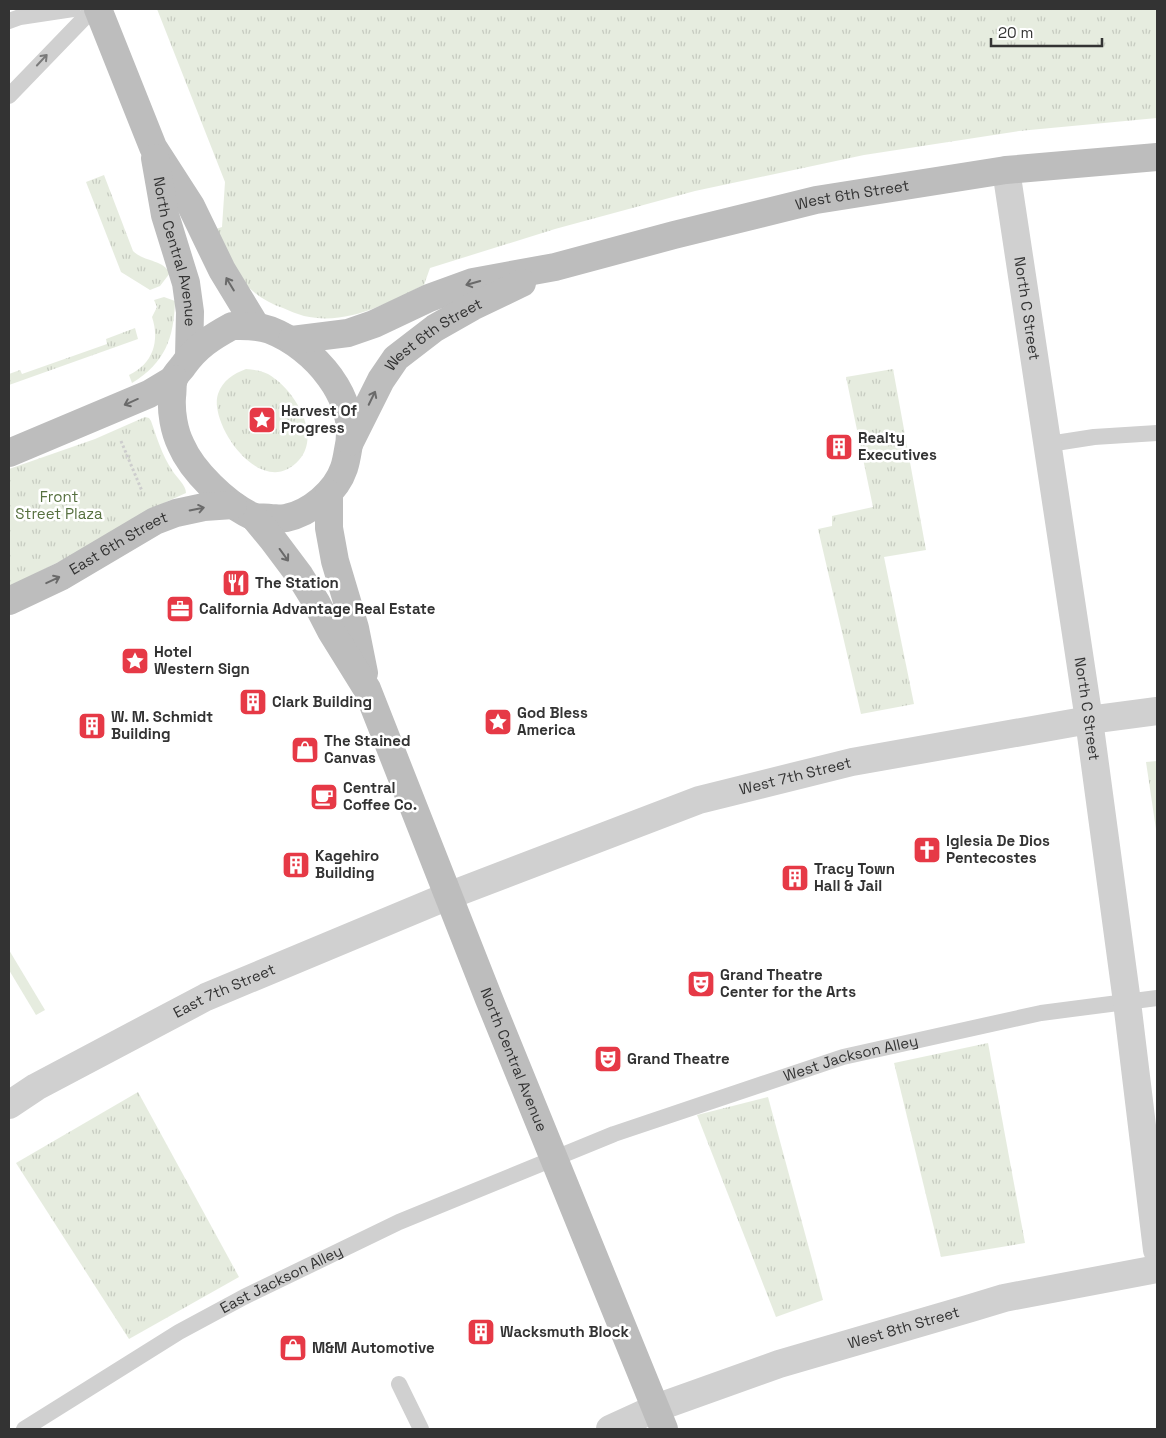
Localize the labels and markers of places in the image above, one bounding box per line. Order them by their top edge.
place label: Harvest Of Progress [281,401,358,437]
place icon: Harvest Of Progress [247,405,277,435]
place label: Realty Executives [858,428,937,464]
building icon: Realty Executives [824,432,854,462]
restaurant icon: The Station [221,568,251,598]
place label: The Station [255,573,339,592]
office icon: California Advantage Real Estate [165,594,195,624]
place label: California Advantage Real Estate [199,599,436,618]
place label: Hotel Western Sign [154,642,250,678]
place icon: Hotel Western Sign [120,646,150,676]
building icon: Clark Building [238,687,268,717]
place label: Clark Building [272,692,372,711]
place label: God Bless America [517,703,588,739]
place label: W. M. Schmidt Building [111,707,213,743]
place icon: God Bless America [483,707,513,737]
building icon: W. M. Schmidt Building [77,711,107,741]
place label: The Stained Canvas [324,731,411,767]
shop icon: The Stained Canvas [290,735,320,765]
place label: Central Coffee Co. [343,778,417,814]
cafe icon: Central Coffee Co. [309,782,339,812]
place label: Iglesia De Dios Pentecostes [946,831,1050,867]
church icon: Iglesia De Dios Pentecostes [912,835,942,865]
place label: Kagehiro Building [315,846,379,882]
building icon: Kagehiro Building [281,850,311,880]
place label: Tracy Town Hall & Jail [814,859,895,895]
building icon: Tracy Town Hall & Jail [780,863,810,893]
place label: Grand Theatre Center for the Arts [720,965,856,1001]
theatre icon: Grand Theatre Center for the Arts [686,969,716,999]
theatre icon: Grand Theatre [593,1044,623,1074]
place label: Grand Theatre [627,1049,730,1068]
building icon: Wacksmuth Block [466,1317,496,1347]
place label: Wacksmuth Block [500,1322,630,1341]
shop icon: M&M Automotive [278,1333,308,1363]
place label: M&M Automotive [312,1338,435,1357]

